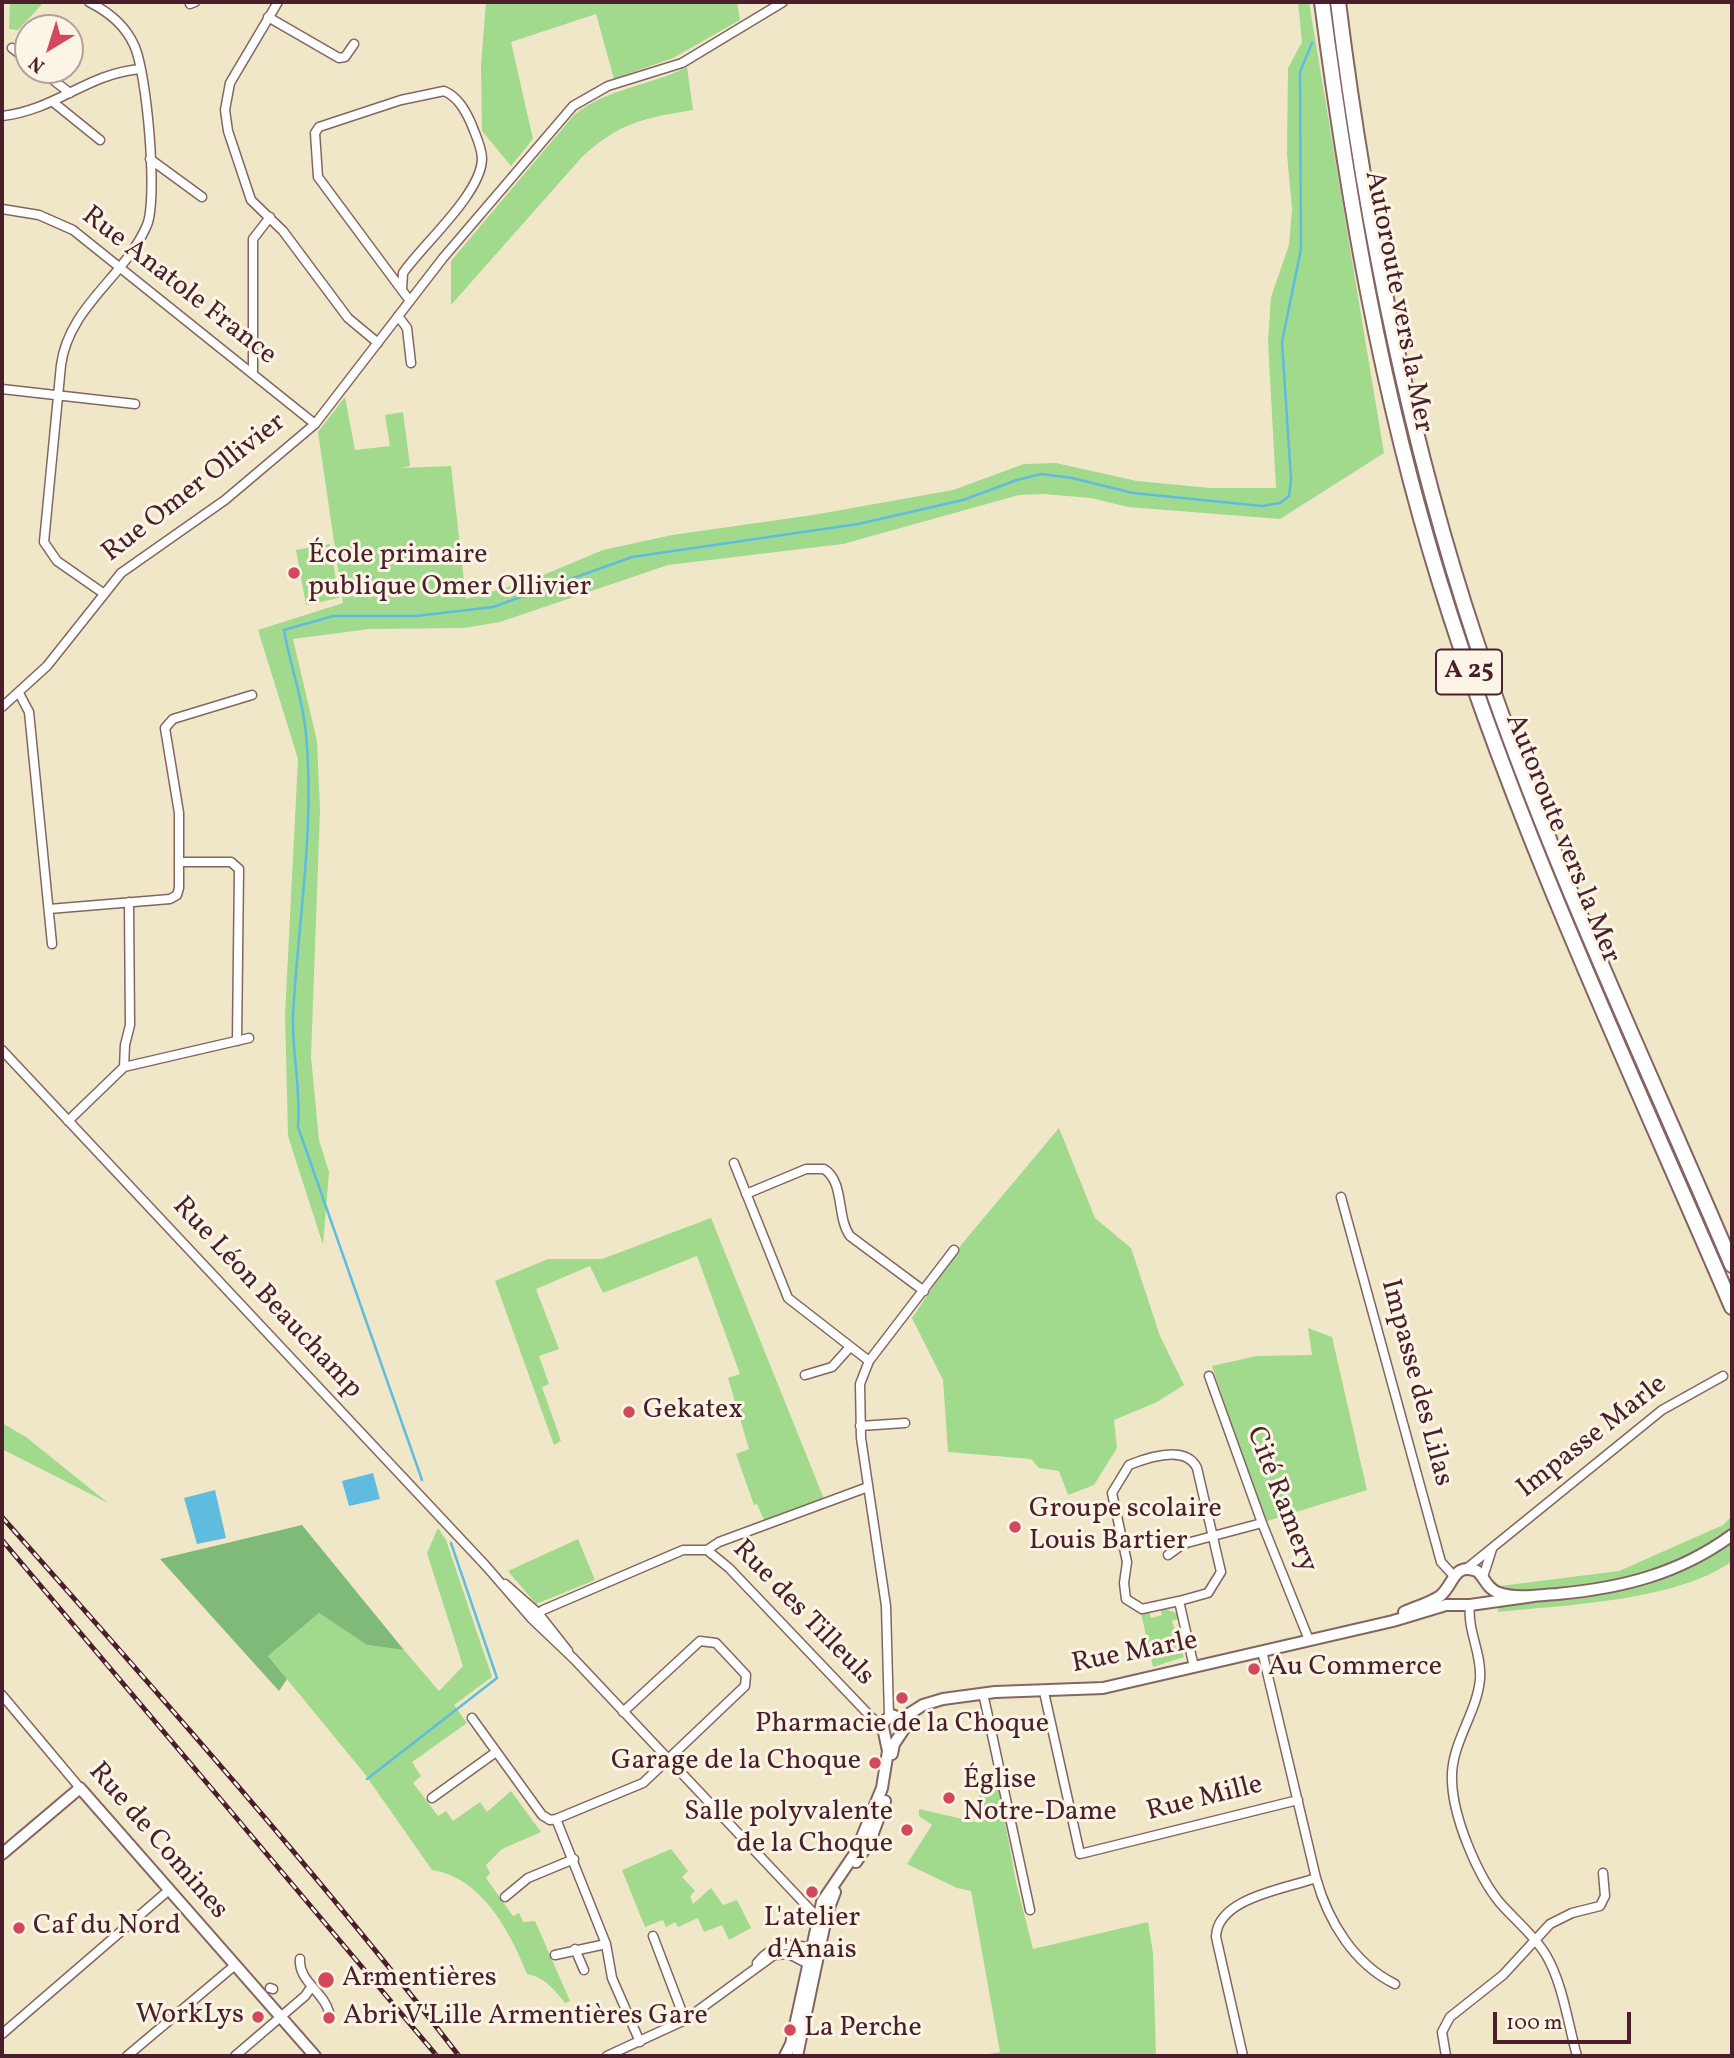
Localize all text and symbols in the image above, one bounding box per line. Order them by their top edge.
north arrow [14,14,84,84]
text: N [24,49,51,78]
street label: Autoroute vers la Mer [1355,168,1439,436]
street label: Rue Anatole France [74,200,282,374]
street label: Rue Omer Ollivier [97,407,293,571]
place label: École primaire publique Omer Ollivier [308,540,591,606]
marker: École primaire publique Omer Ollivier [286,565,302,581]
road number: A 25 [1436,650,1502,694]
street label: Autoroute vers la Mer [1496,710,1626,968]
street label: Rue Léon Beauchamp [164,1191,368,1407]
street label: Impasse des Lilas [1371,1276,1459,1490]
street label: Impasse Marle [1511,1369,1675,1507]
place label: Gekatex [643,1395,743,1429]
marker: Gekatex [621,1404,637,1420]
street label: Cité Ramery [1237,1422,1323,1578]
place label: Groupe scolaire Louis Bartier [1029,1494,1222,1560]
marker: Groupe scolaire Louis Bartier [1007,1519,1023,1535]
street label: Rue des Tilleuls [724,1534,880,1694]
street label: Rue Marle [1069,1625,1201,1683]
place label: Au Commerce [1268,1652,1442,1686]
marker: Au Commerce [1246,1661,1262,1677]
marker: Pharmacie de la Choque [894,1690,910,1706]
place label: Pharmacie de la Choque [755,1709,1049,1743]
place label: Garage de la Choque [611,1746,861,1780]
marker: Garage de la Choque [867,1755,883,1771]
street label: Rue de Comines [80,1757,234,1927]
place label: Église Notre-Dame [963,1765,1117,1831]
street label: Rue Mille [1144,1769,1266,1831]
marker: Église Notre-Dame [941,1790,957,1806]
place label: Salle polyvalente de la Choque [684,1797,893,1863]
marker: Salle polyvalente de la Choque [899,1822,915,1838]
marker: L'atelier d'Anais [804,1884,820,1900]
place label: L'atelier d'Anais [764,1903,860,1969]
place label: Caf du Nord [33,1911,181,1945]
marker: Caf du Nord [11,1920,27,1936]
place label: Armentières [342,1963,497,1997]
marker: Armentières [316,1970,336,1990]
scale bar [1496,1998,1634,2042]
place label: WorkLys [135,2000,244,2034]
place label: Abri V'Lille Armentières Gare [343,2001,708,2035]
marker: WorkLys [250,2009,266,2025]
text: 100 m [1506,2009,1563,2038]
marker: Abri V'Lille Armentières Gare [321,2010,337,2026]
place label: La Perche [804,2013,922,2047]
marker: La Perche [782,2022,798,2038]

